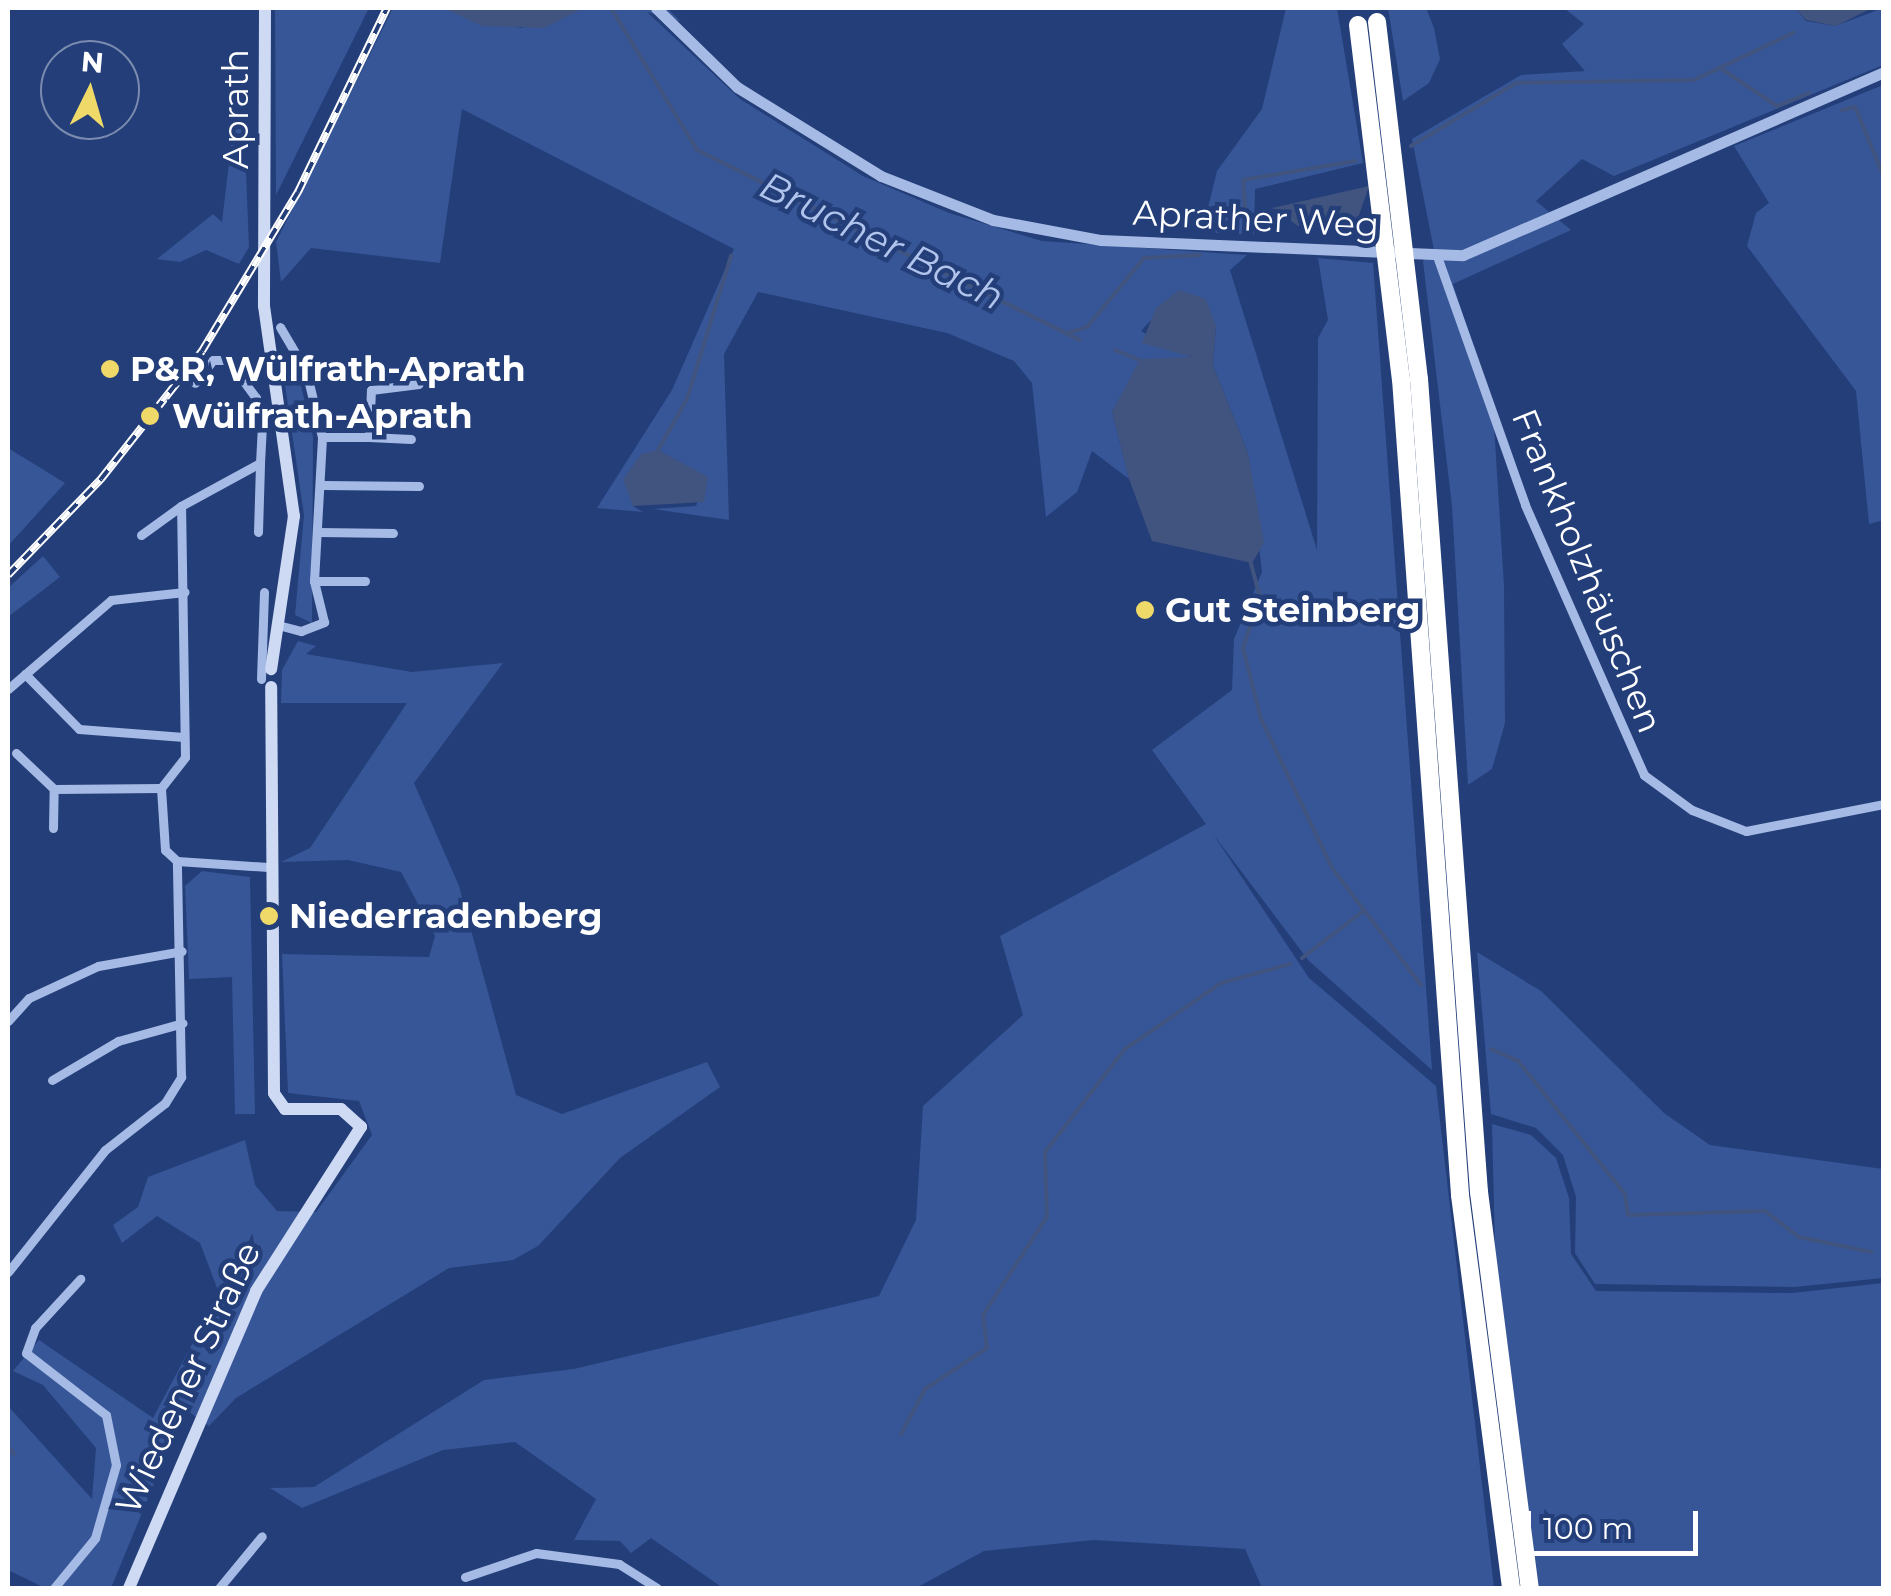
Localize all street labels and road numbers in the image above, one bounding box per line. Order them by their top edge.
street label: Aprath [215,49,257,169]
street label: Aprather Weg [1132,192,1380,246]
street label: Frankholzhäuschen [1503,403,1671,739]
street label: Wiedener Straße [107,1235,269,1521]

